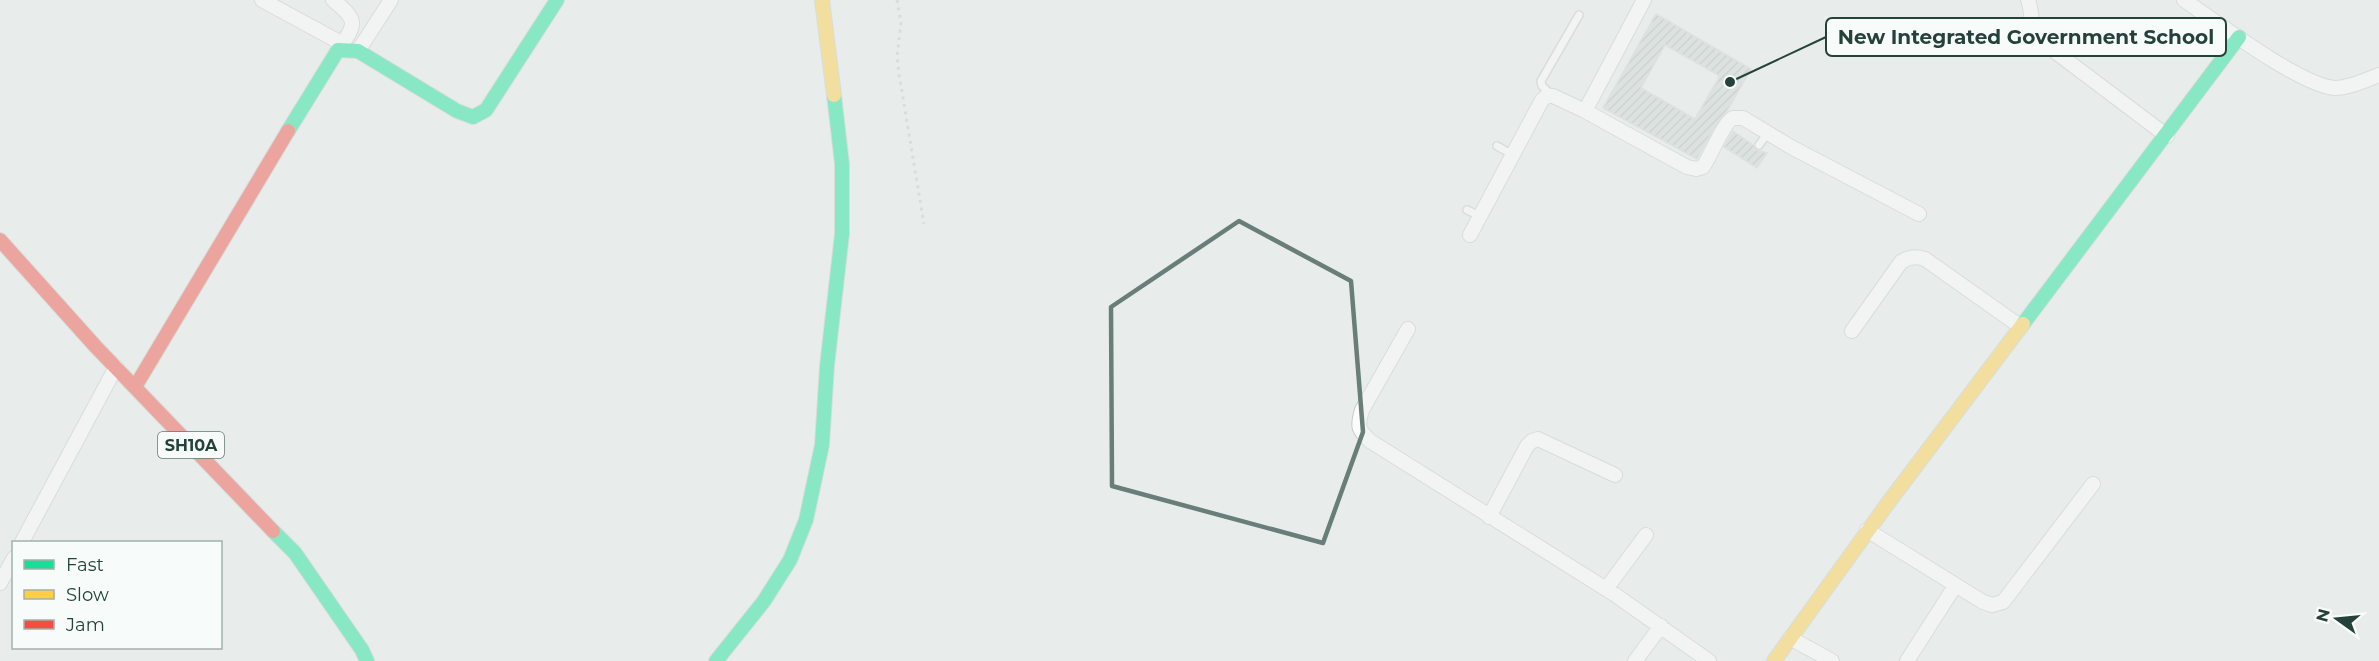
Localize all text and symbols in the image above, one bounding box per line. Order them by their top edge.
callout: New Integrated Government School [1826,18,2226,56]
text: New Integrated Government School [1838,25,2214,49]
road number: SH10A [158,432,224,458]
legend [12,541,222,649]
text: Fast [66,554,104,576]
text: Slow [66,584,109,606]
north arrow [2307,589,2367,649]
text: N [2312,607,2334,624]
text: Jam [65,614,105,636]

